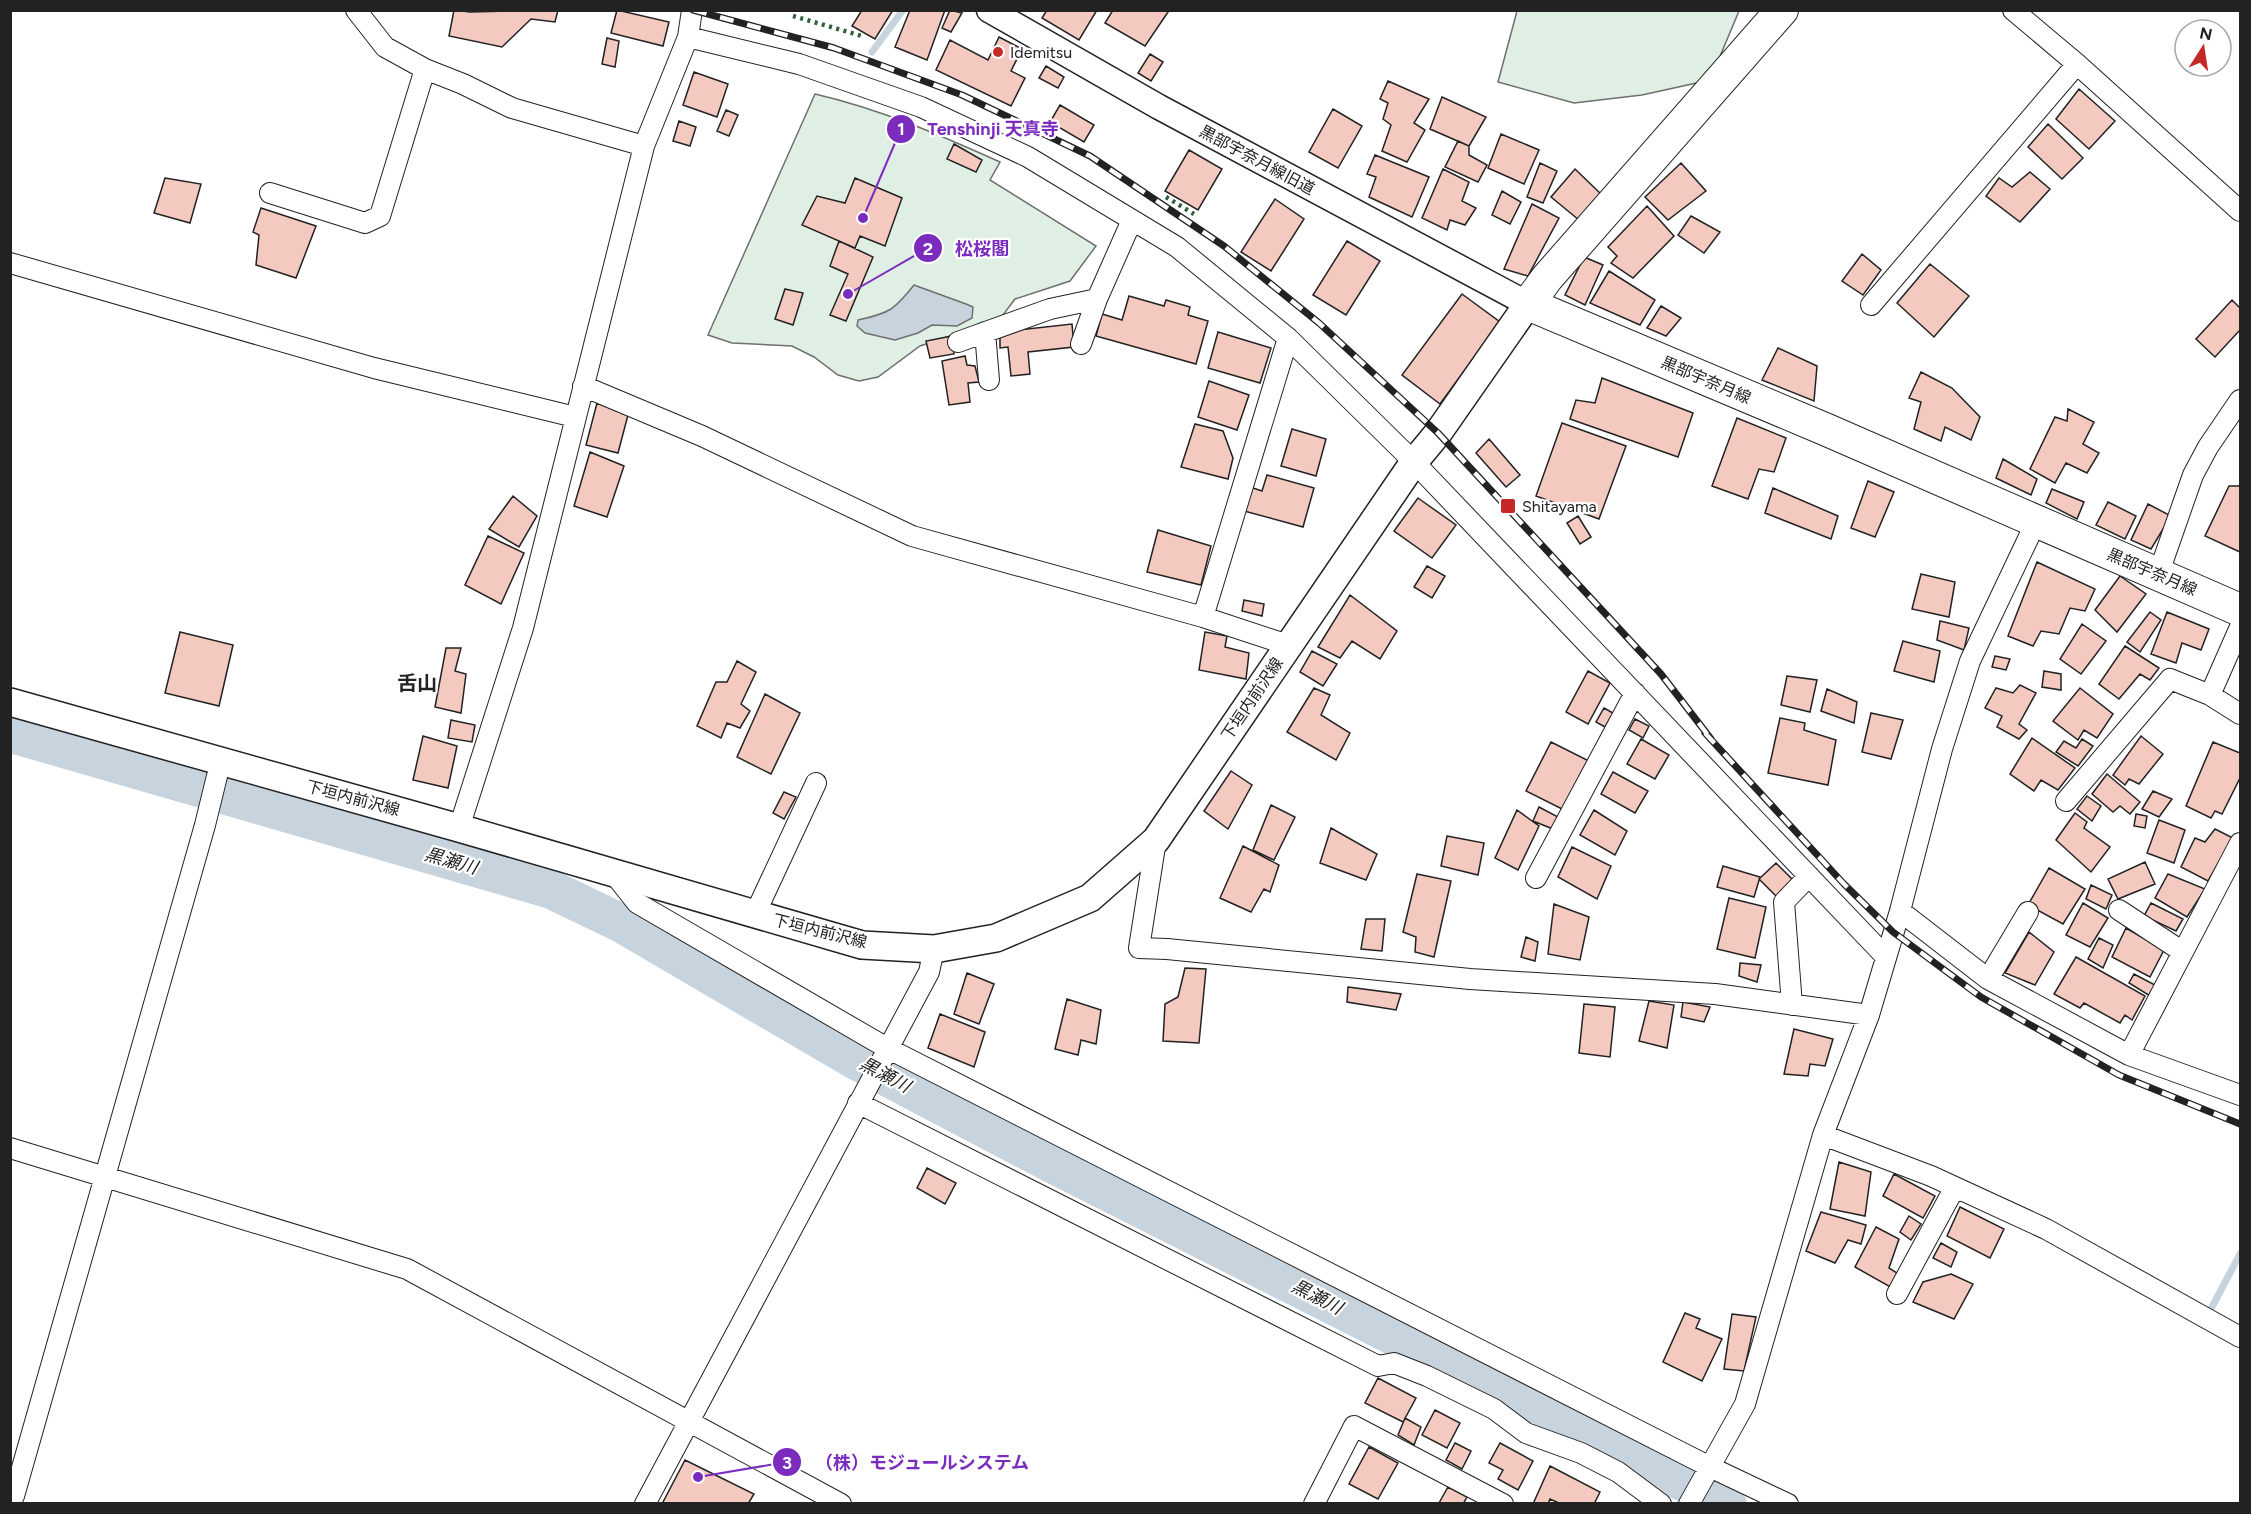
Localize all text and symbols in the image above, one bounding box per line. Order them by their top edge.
north arrow [2173,18,2233,78]
text: N [2198,23,2214,44]
place label: Idemitsu [1010,43,1072,62]
marker: Idemitsu [991,45,1005,59]
callout: Tenshinji 天真寺 [886,111,1071,147]
text: 1 [897,118,905,140]
text: Tenshinji 天真寺 [927,118,1059,140]
street label: 黒部宇奈月線旧道 [1196,122,1318,198]
callout: 松桜閣 [913,230,1021,266]
text: 2 [923,238,933,260]
text: 松桜閣 [955,238,1009,260]
street label: 黒部宇奈月線 [1658,352,1754,408]
marker: Shitayama [1499,497,1517,515]
place label: Shitayama [1522,497,1597,516]
street label: 黒部宇奈月線 [2104,544,2200,600]
street label: 下垣内前沢線 [1217,654,1287,744]
district label: 舌山 [397,671,437,695]
street label: 下垣内前沢線 [304,776,402,820]
water label: 黒瀬川 [422,843,482,880]
street label: 下垣内前沢線 [771,910,869,952]
water label: 黒瀬川 [856,1053,916,1098]
water label: 黒瀬川 [1288,1275,1348,1320]
callout: （株）モジュールシステム [772,1444,1042,1480]
text: 3 [782,1452,792,1474]
text: （株）モジュールシステム [815,1452,1029,1474]

